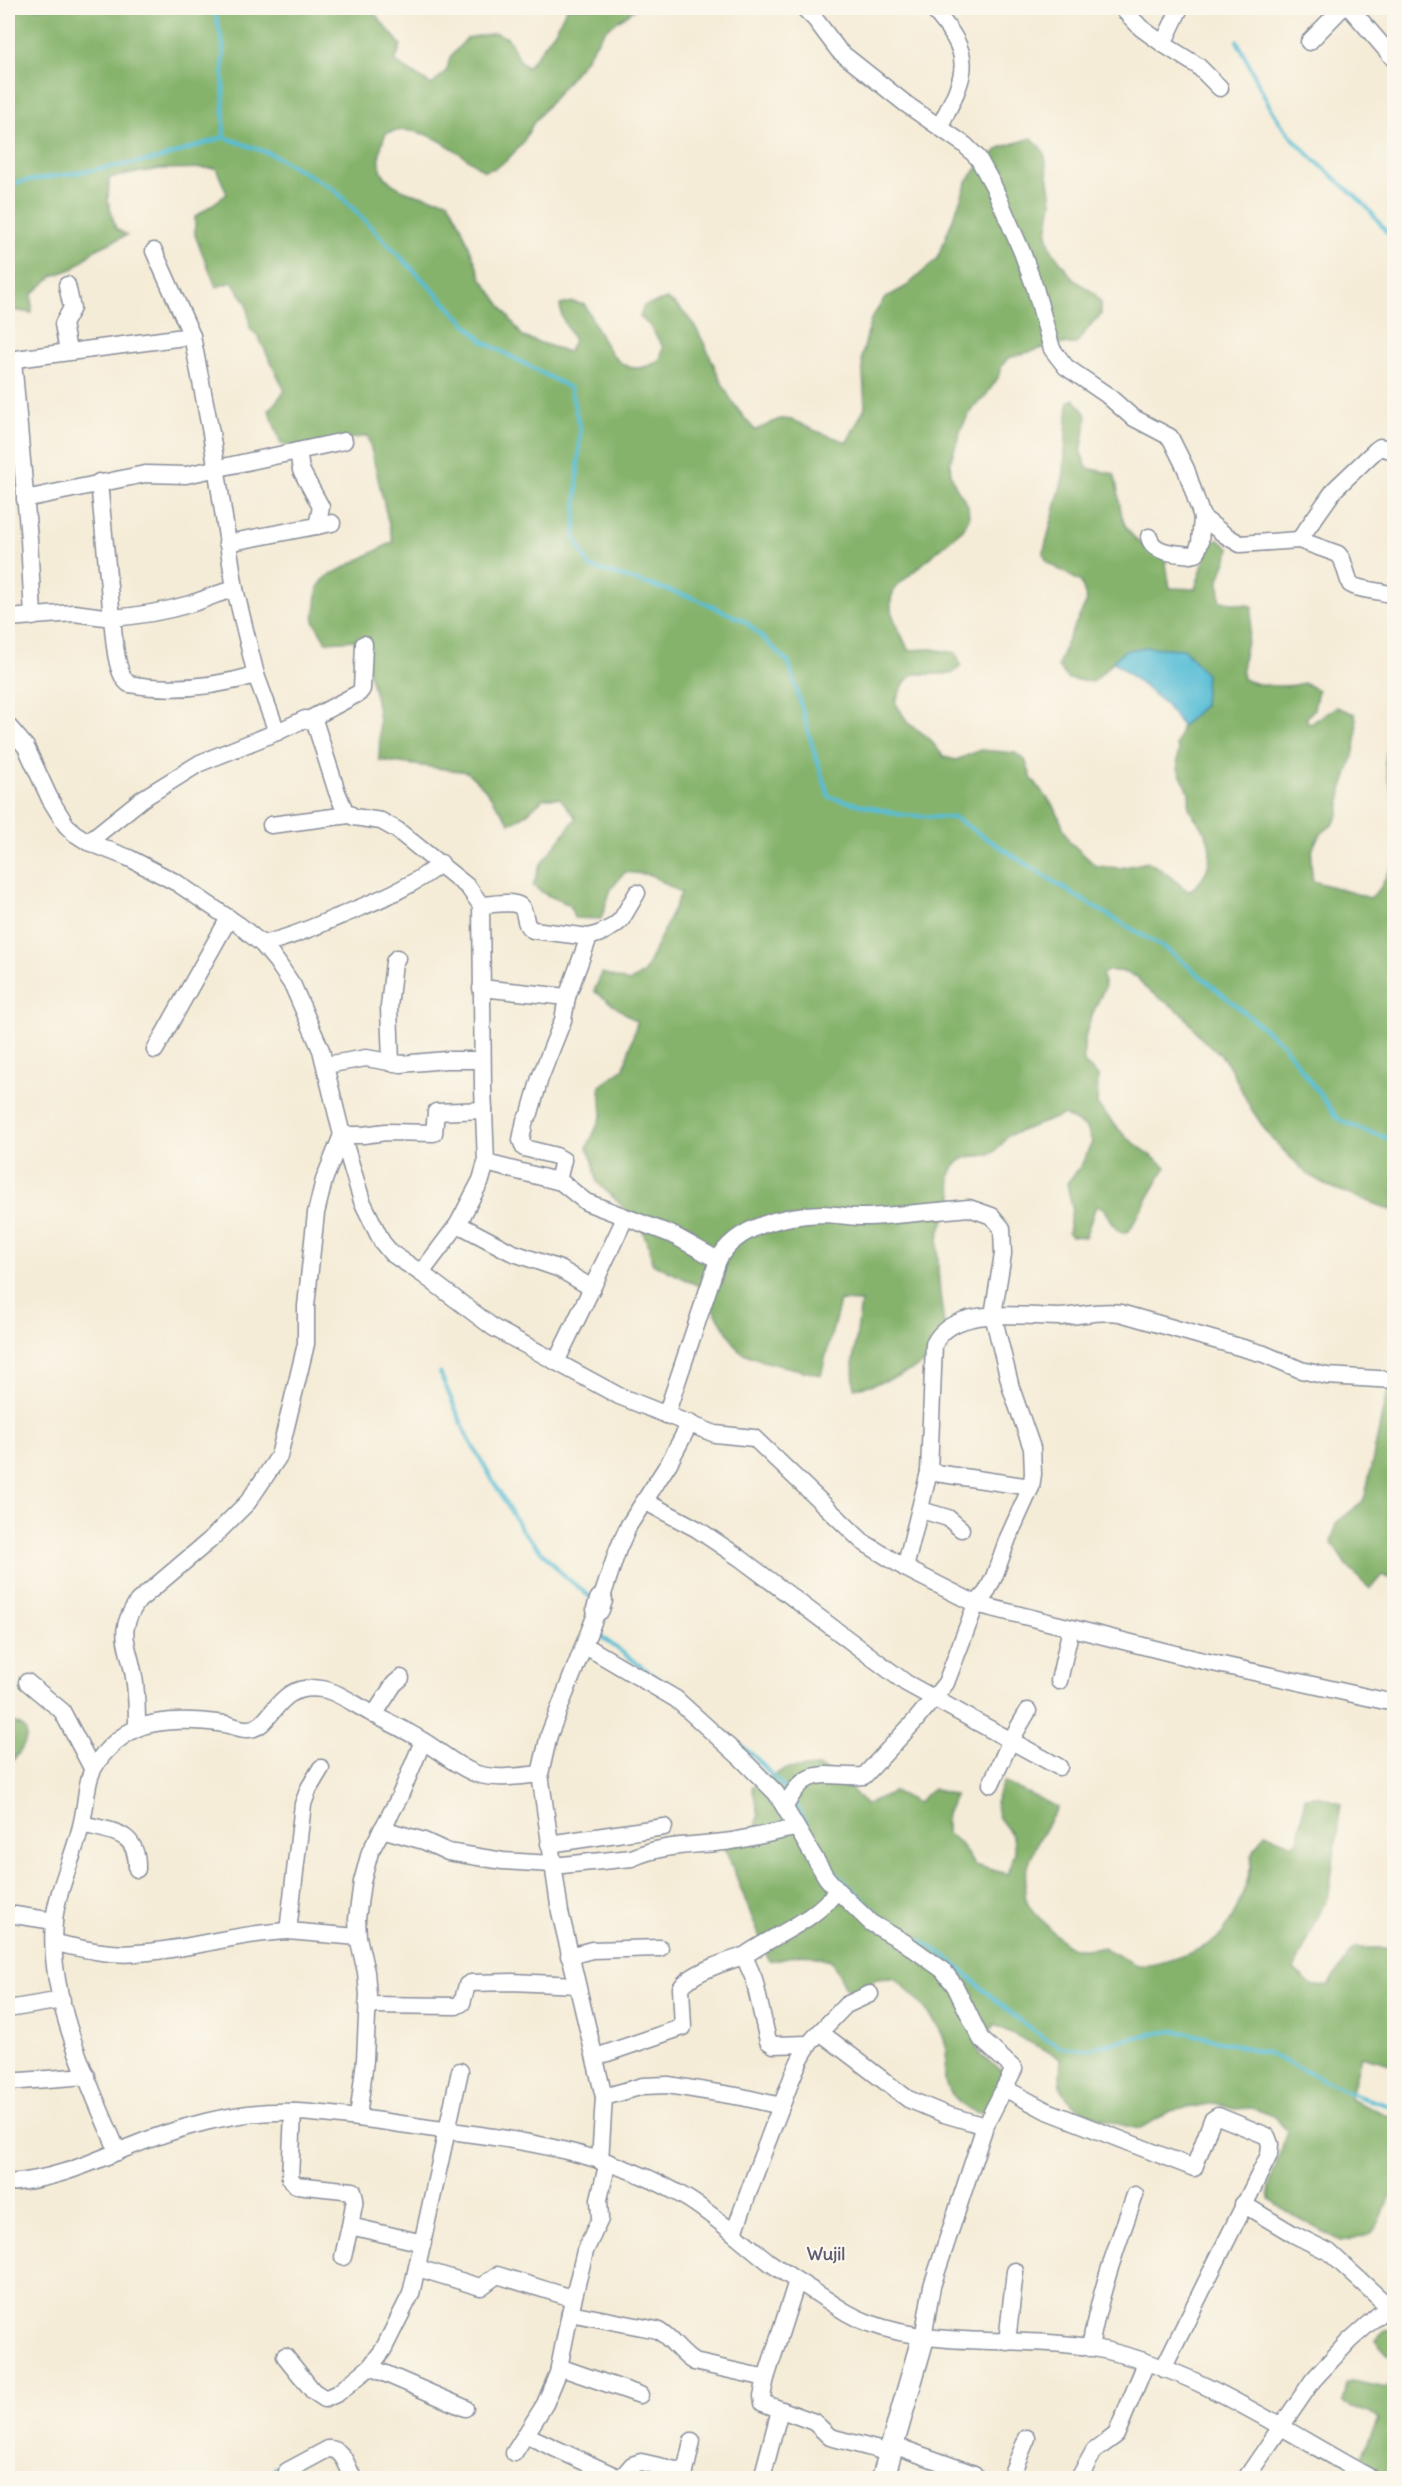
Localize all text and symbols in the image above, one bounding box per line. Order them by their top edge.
district label: Wujil [807,2242,845,2265]

